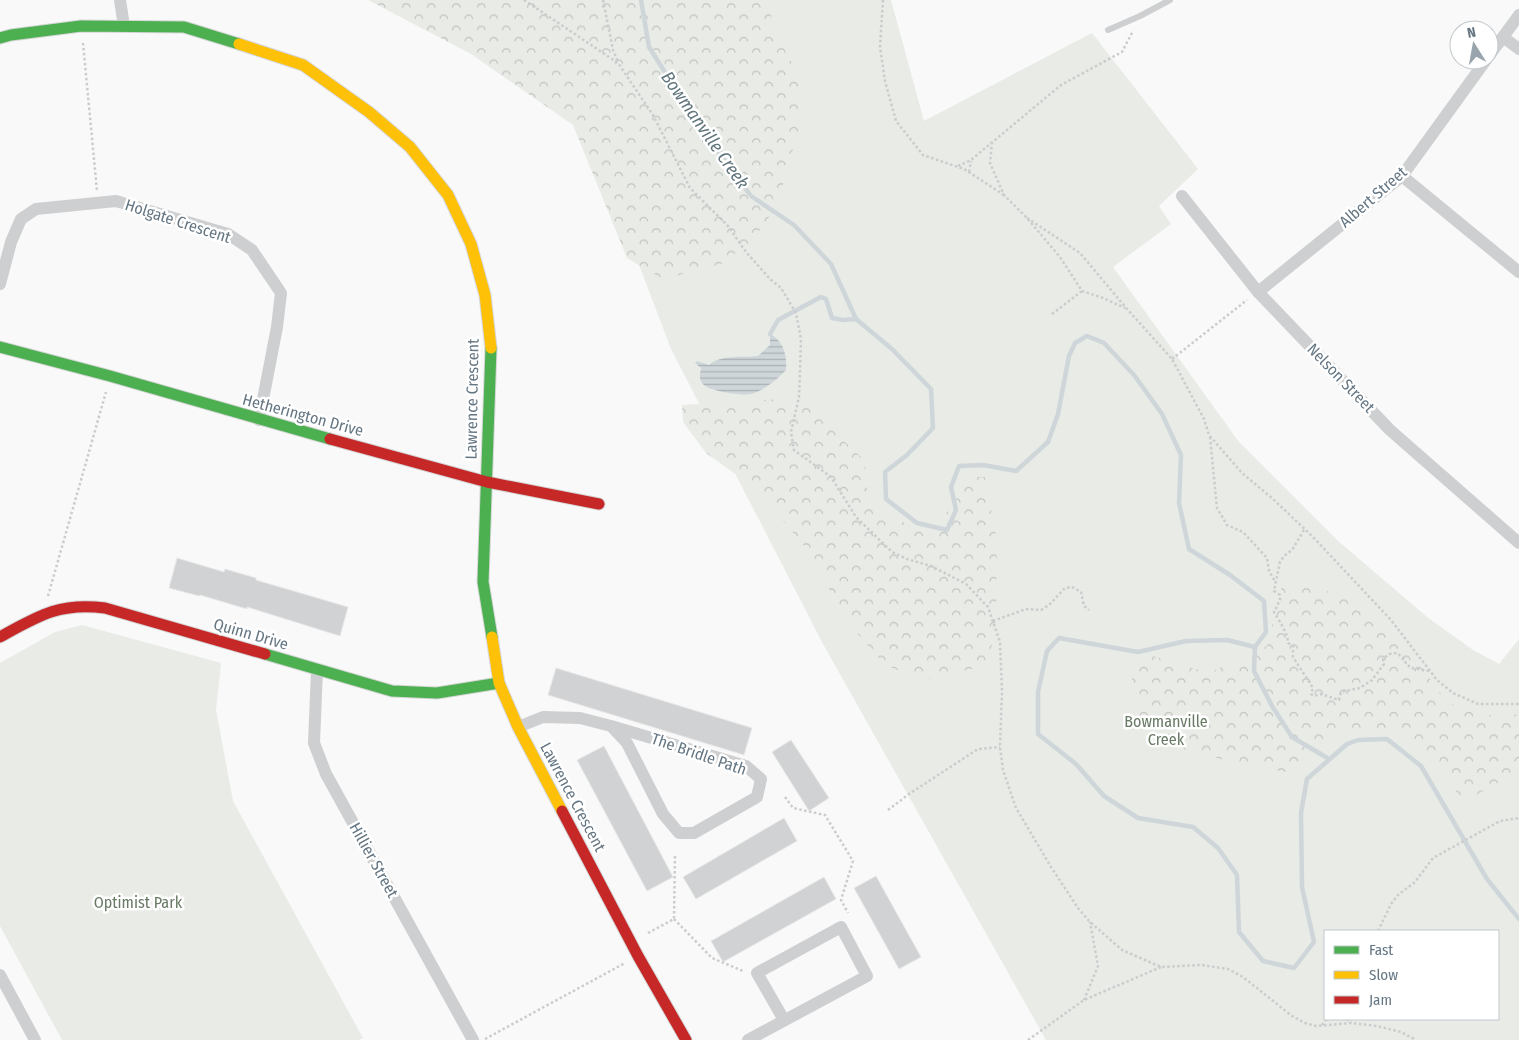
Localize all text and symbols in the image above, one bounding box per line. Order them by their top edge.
north arrow [1449,20,1499,70]
text: N [1466,24,1477,42]
water label: Bowmanville Creek [656,67,754,193]
street label: Albert Street [1335,162,1411,231]
street label: Holgate Crescent [123,195,234,247]
street label: Lawrence Crescent [461,338,483,460]
street label: Nelson Street [1303,340,1379,417]
street label: Hetherington Drive [241,390,366,440]
street label: Quinn Drive [211,614,291,654]
park label: Bowmanville Creek [1124,712,1208,749]
street label: The Bridle Path [649,729,749,779]
street label: Lawrence Crescent [536,739,610,855]
street label: Hillier Street [346,819,403,901]
park label: Optimist Park [94,893,183,912]
legend [1324,930,1499,1020]
text: Fast [1369,941,1393,959]
text: Slow [1369,966,1398,984]
text: Jam [1369,991,1392,1009]

